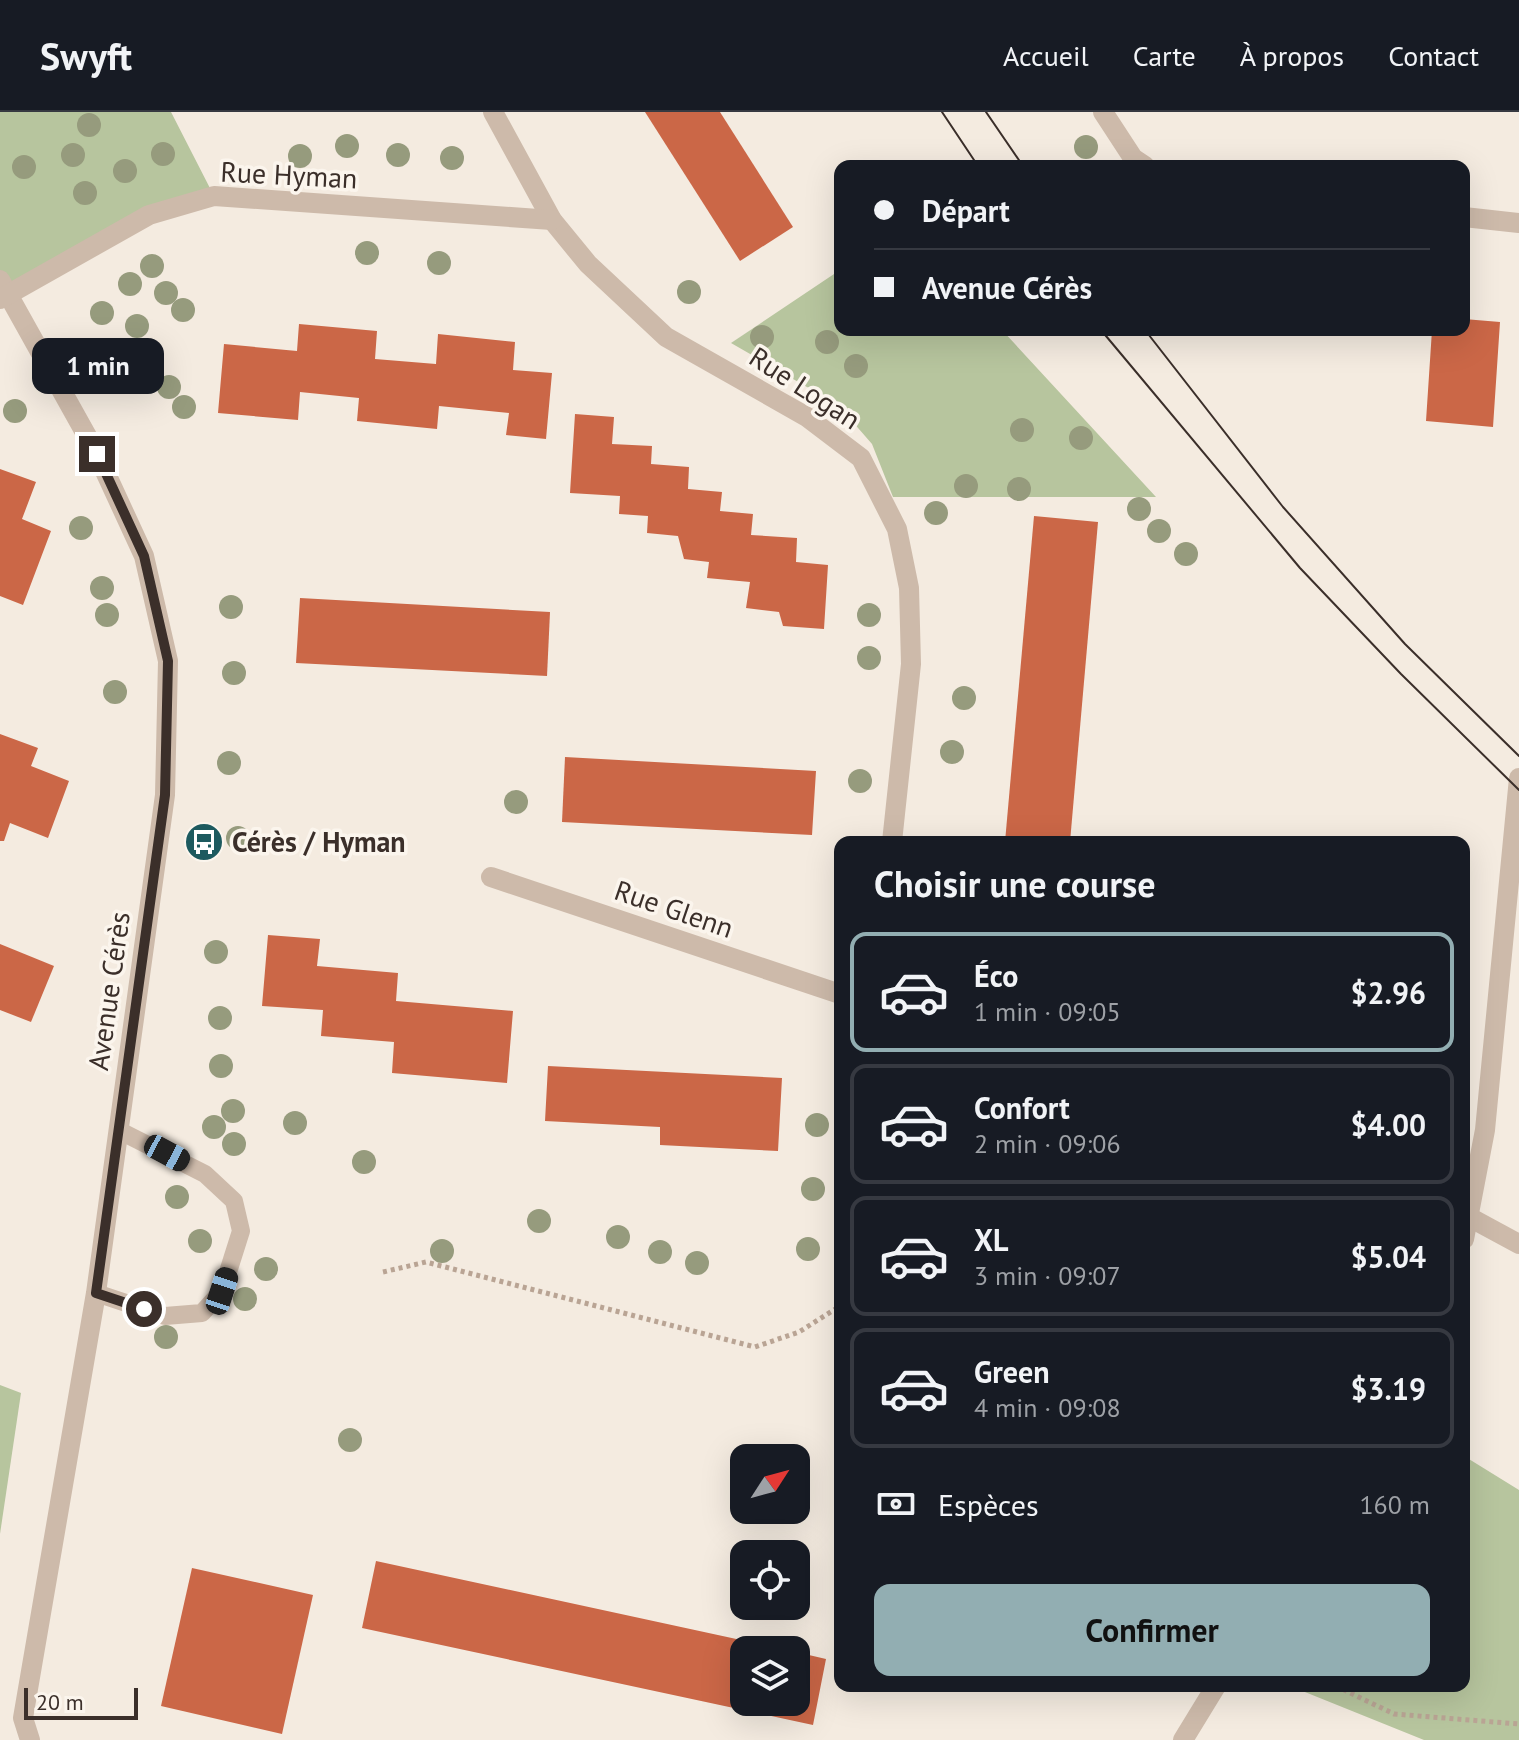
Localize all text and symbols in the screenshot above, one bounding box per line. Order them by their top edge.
text: Swyft [40,31,132,80]
text: Accueil [1003,37,1089,74]
text: Carte [1133,37,1196,74]
text: À propos [1240,37,1344,74]
text: Contact [1388,37,1479,74]
street label: Rue Hyman [220,152,358,197]
text: Départ [922,191,1010,230]
text: Avenue Cérès [922,268,1092,307]
callout: 1 min [31,338,163,394]
street label: Rue Logan [743,338,868,437]
text: 1 min [66,349,130,382]
route end [79,436,115,472]
bus stop icon: Cérès / Hyman [183,821,225,863]
place label: Cérès / Hyman [232,823,406,860]
text: Choisir une course [874,860,1156,907]
street label: Rue Glenn [610,871,738,946]
street label: Avenue Cérès [79,909,138,1073]
icon: car [878,956,950,1028]
text: Éco [974,956,1018,995]
text: $2.96 [1351,973,1426,1012]
text: 1 min · 09:05 [974,995,1121,1028]
icon: car [878,1088,950,1160]
text: Confort [974,1088,1070,1127]
text: $4.00 [1351,1105,1426,1144]
text: 2 min · 09:06 [974,1127,1121,1160]
car [140,1131,194,1175]
icon: car [878,1220,950,1292]
text: XL [974,1220,1008,1259]
text: $5.04 [1351,1237,1426,1276]
text: 3 min · 09:07 [974,1259,1121,1292]
car [203,1264,241,1318]
route start [126,1291,162,1327]
icon: car [878,1352,950,1424]
text: Green [974,1352,1049,1391]
text: $3.19 [1351,1369,1426,1408]
text: 4 min · 09:08 [974,1391,1121,1424]
north arrow [730,1444,810,1524]
map controls [730,1444,810,1716]
icon: cash [874,1482,918,1526]
text: Espèces [938,1485,1039,1524]
text: 160 m [1359,1488,1430,1521]
button: locate [730,1540,810,1620]
button: Confirmer [874,1584,1430,1676]
button: layers [730,1636,810,1716]
scale bar [24,1684,138,1720]
text: 20 m [36,1688,84,1716]

